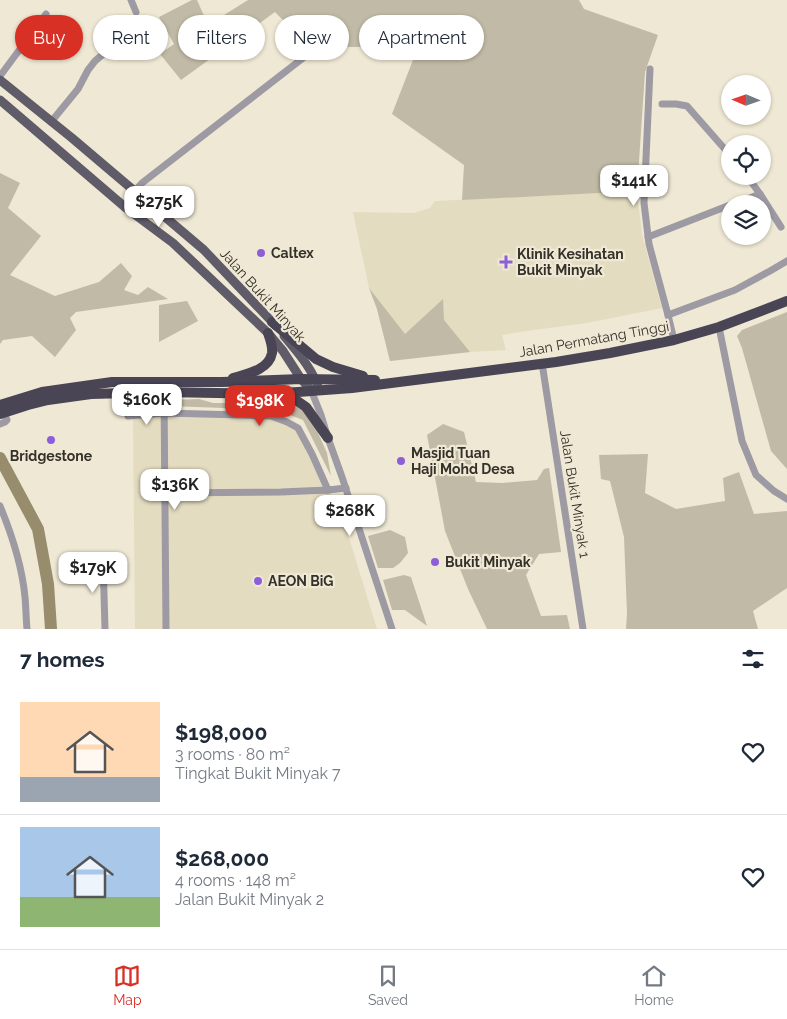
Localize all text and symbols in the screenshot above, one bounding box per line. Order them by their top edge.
chip: Buy [15,15,83,60]
chip: Rent [93,15,168,60]
chip: Filters [178,15,265,60]
chip: New [275,15,349,60]
chip: Apartment [359,15,484,60]
north arrow [721,75,771,125]
map controls [721,75,771,245]
button: locate [721,135,771,185]
pin: $141K [599,164,669,207]
text: $141K [611,171,657,190]
pin: $275K [124,186,194,228]
text: $275K [135,192,183,211]
button: layers [721,195,771,245]
street label: Jalan Bukit Minyak [217,245,309,345]
place label: Caltex [271,245,314,261]
place label: Klinik Kesihatan Bukit Minyak [517,246,624,278]
marker: Caltex [255,247,267,259]
marker: Klinik Kesihatan Bukit Minyak [499,255,513,269]
street label: Jalan Permatang Tinggi [518,318,670,360]
pin: $160K [112,384,182,426]
pin: $198K [225,384,295,427]
text: $160K [123,390,171,409]
text: $198K [236,391,284,410]
street label: Jalan Bukit Minyak 1 [557,429,593,559]
marker: Bridgestone [45,434,57,446]
place label: Masjid Tuan Haji Mohd Desa [411,445,515,477]
place label: Bridgestone [10,448,93,464]
marker: Masjid Tuan Haji Mohd Desa [395,455,407,467]
pin: $136K [140,468,210,511]
text: $136K [151,475,199,494]
pin: $268K [315,494,385,537]
text: $268K [325,501,375,520]
pin: $179K [58,552,128,594]
place label: Bukit Minyak [445,554,531,570]
marker: Bukit Minyak [429,556,441,568]
text: $179K [69,558,117,577]
place label: AEON BiG [268,573,333,589]
marker: AEON BiG [252,575,264,587]
icon: filters [739,645,767,673]
text: 7 homes [20,647,105,672]
text: $198,000 [175,720,267,745]
icon: home [60,722,120,782]
icon: heart [739,738,767,766]
text: 3 rooms · 80 m² [175,745,290,764]
text: Tingkat Bukit Minyak 7 [175,764,341,783]
text: $268,000 [175,846,269,871]
icon: home [60,847,120,907]
icon: heart [739,863,767,891]
text: 4 rooms · 148 m² [175,871,296,890]
text: Jalan Bukit Minyak 2 [175,890,324,909]
tab: Map [113,962,142,1008]
tab: Saved [368,962,408,1008]
tab: Home [634,962,674,1008]

